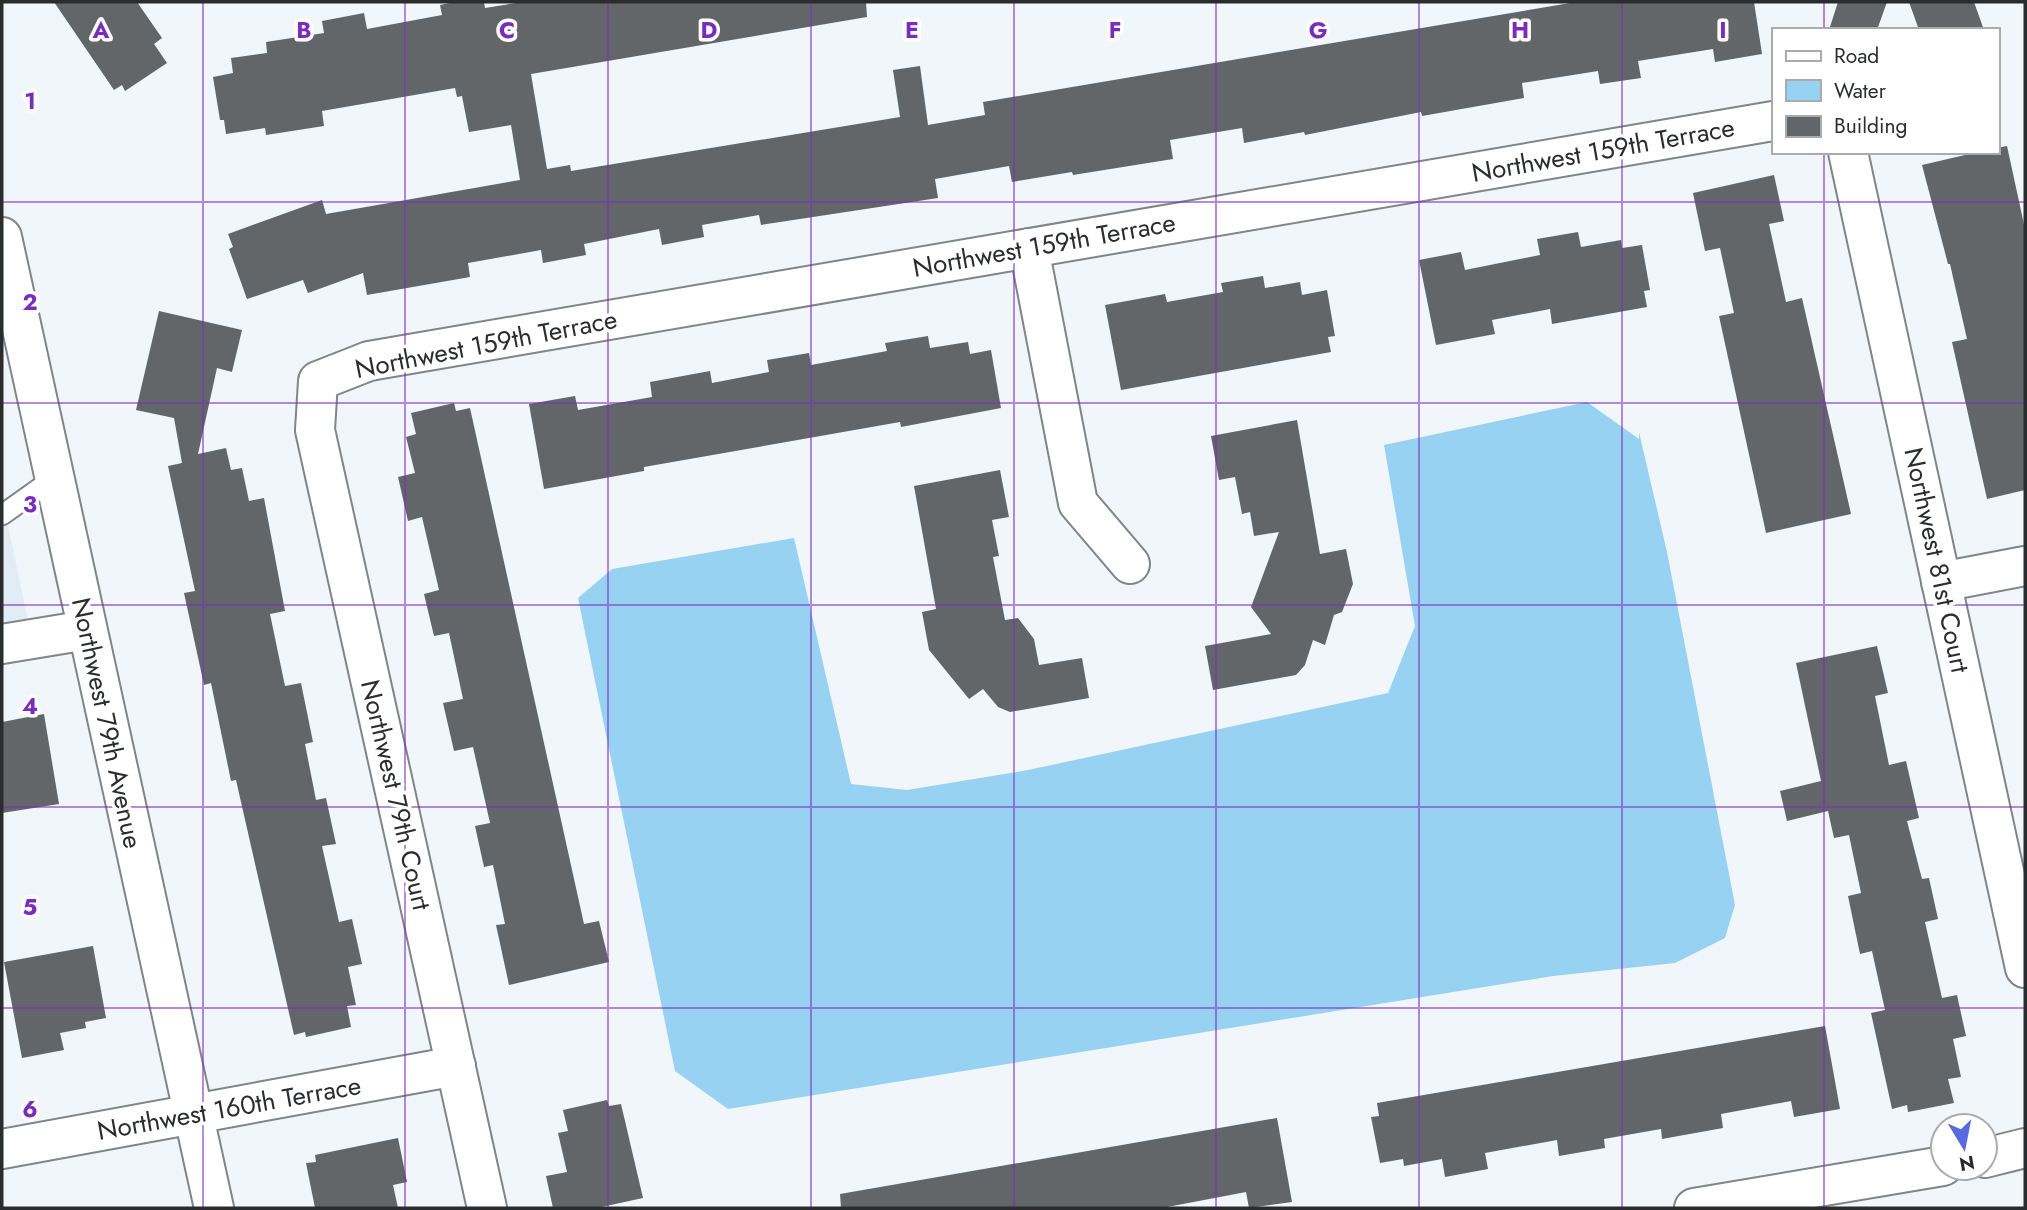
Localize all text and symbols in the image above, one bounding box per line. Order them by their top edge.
text: A [92,13,110,47]
text: B [296,13,312,47]
text: C [499,13,515,47]
text: D [701,13,718,47]
text: E [905,13,919,47]
text: F [1109,13,1121,47]
text: G [1309,13,1327,47]
text: H [1511,13,1529,47]
text: I [1719,13,1727,47]
legend [1772,28,1999,154]
text: Road [1834,41,1879,71]
text: Water [1834,76,1887,106]
text: 1 [24,84,36,118]
street label: Northwest 159th Terrace [1469,108,1737,192]
text: Building [1834,111,1907,141]
street label: Northwest 159th Terrace [910,203,1178,287]
text: 2 [22,285,38,319]
street label: Northwest 159th Terrace [352,300,620,388]
street label: Northwest 81st Court [1895,444,1980,677]
text: 3 [23,487,37,521]
street label: Northwest 79th Avenue [62,594,152,852]
street label: Northwest 79th Court [351,676,441,915]
text: 4 [22,689,38,723]
text: 5 [23,890,37,924]
street label: Northwest 160th Terrace [94,1066,364,1150]
text: 6 [22,1092,38,1126]
north arrow [1929,1112,1999,1182]
text: N [1957,1149,1977,1178]

